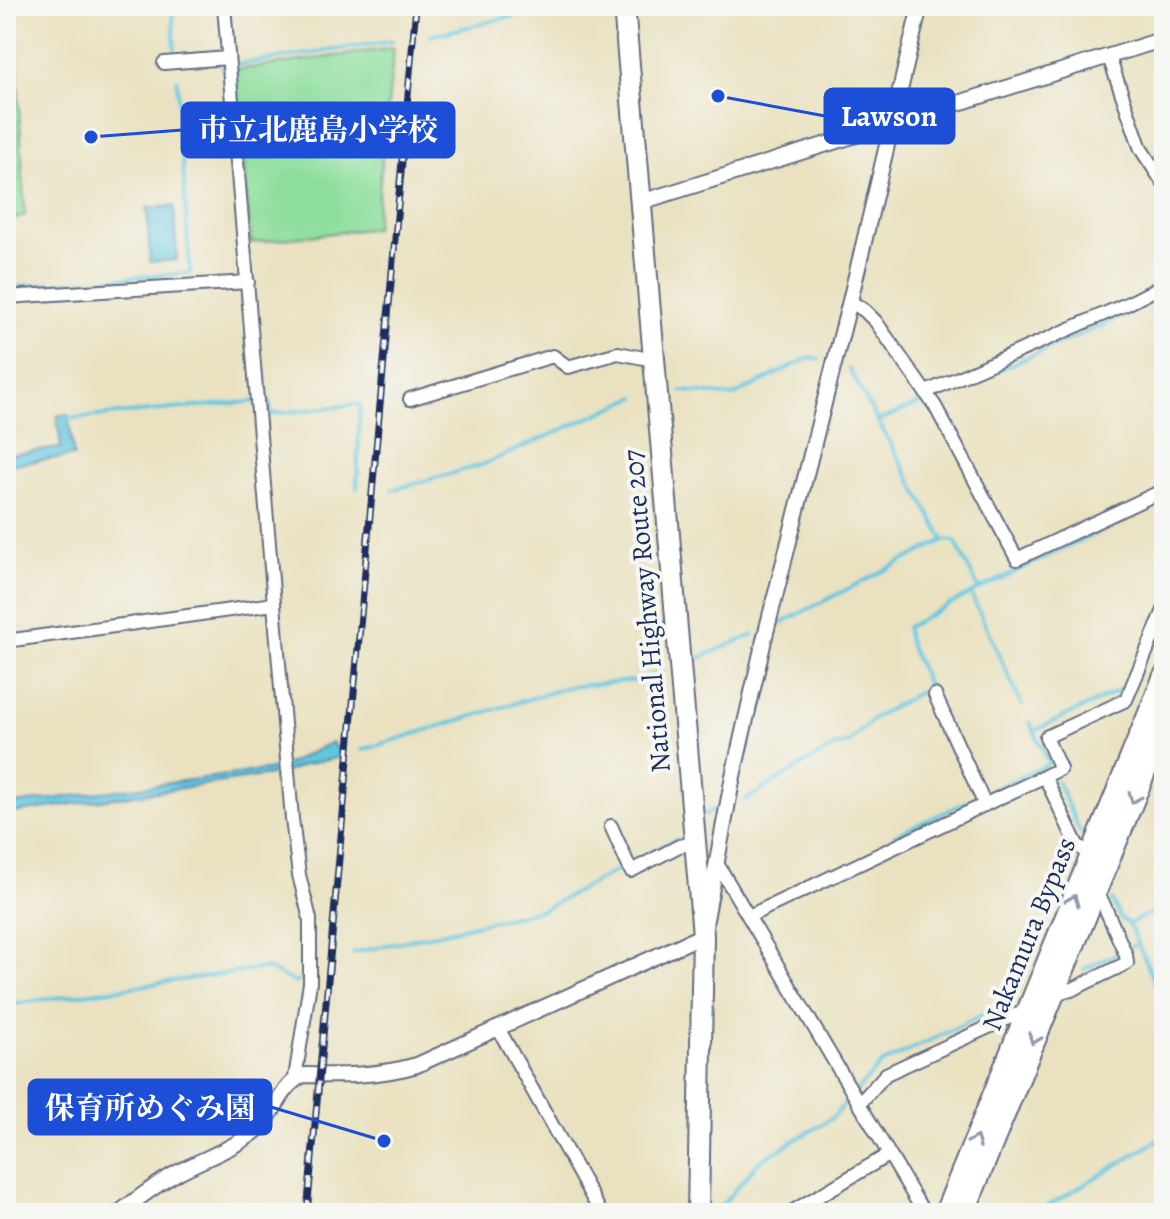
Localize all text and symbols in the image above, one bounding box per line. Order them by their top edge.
callout: Lawson [825,89,954,143]
text: Lawson [841,96,937,136]
callout: 市立北鹿島小学校 [182,103,454,157]
text: 市立北鹿島小学校 [198,110,438,150]
street label: National Highway Route 207 [614,448,680,774]
one-way arrow [1127,790,1144,804]
street label: Nakamura Bypass [973,831,1085,1037]
one-way arrow [1063,894,1080,908]
one-way arrow [1028,1031,1044,1045]
callout: 保育所めぐみ園 [29,1080,271,1134]
text: 保育所めぐみ園 [45,1088,255,1128]
one-way arrow [965,1135,981,1149]

